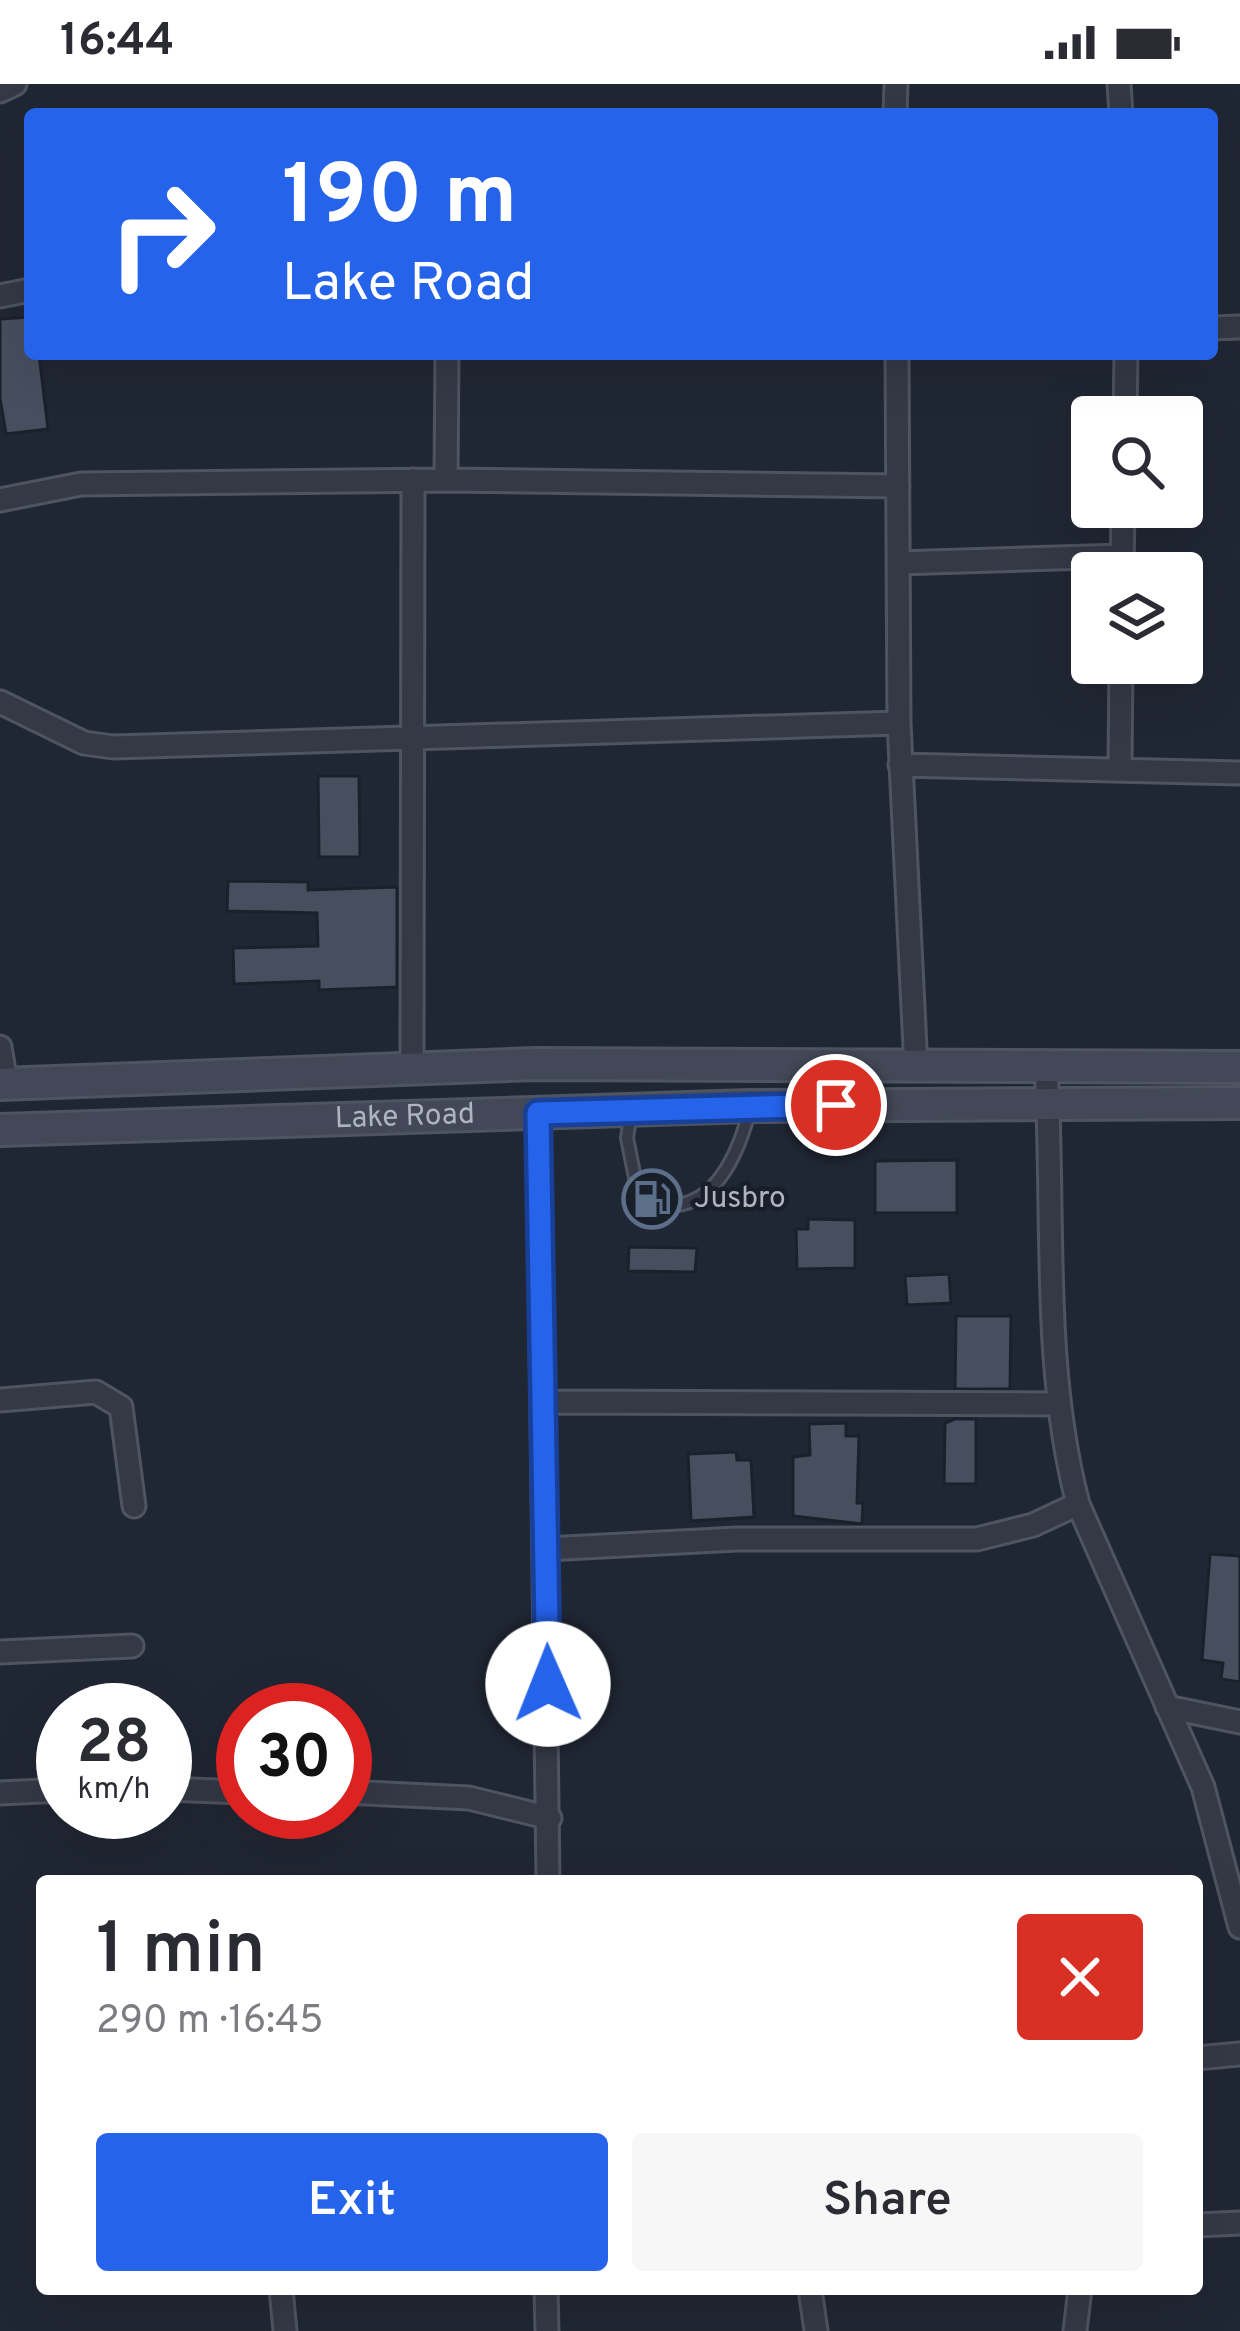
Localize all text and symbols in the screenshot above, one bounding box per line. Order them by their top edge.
text: 16:44 [60,14,174,71]
text: 190 m [282,147,517,253]
icon: right [84,156,240,312]
text: Lake Road [282,251,534,320]
map controls [1071,396,1203,684]
button: search [1071,396,1203,528]
button: layers [1071,552,1203,684]
pin [785,1054,887,1156]
icon: arrive [803,1072,869,1138]
street label: Lake Road [334,1096,475,1138]
fuel station icon: Jusbro [621,1168,683,1230]
place label: Jusbro [694,1181,786,1218]
position arrow [485,1621,611,1747]
speed limit sign: 30 [216,1683,372,1839]
text: 28 [77,1708,151,1784]
text: km/h [78,1772,150,1809]
text: 1 min [96,1907,266,1999]
button: close [1017,1914,1143,2040]
text: 290 m · 16:45 [96,1998,323,2047]
button: Exit [96,2133,608,2271]
button: Share [632,2133,1143,2271]

